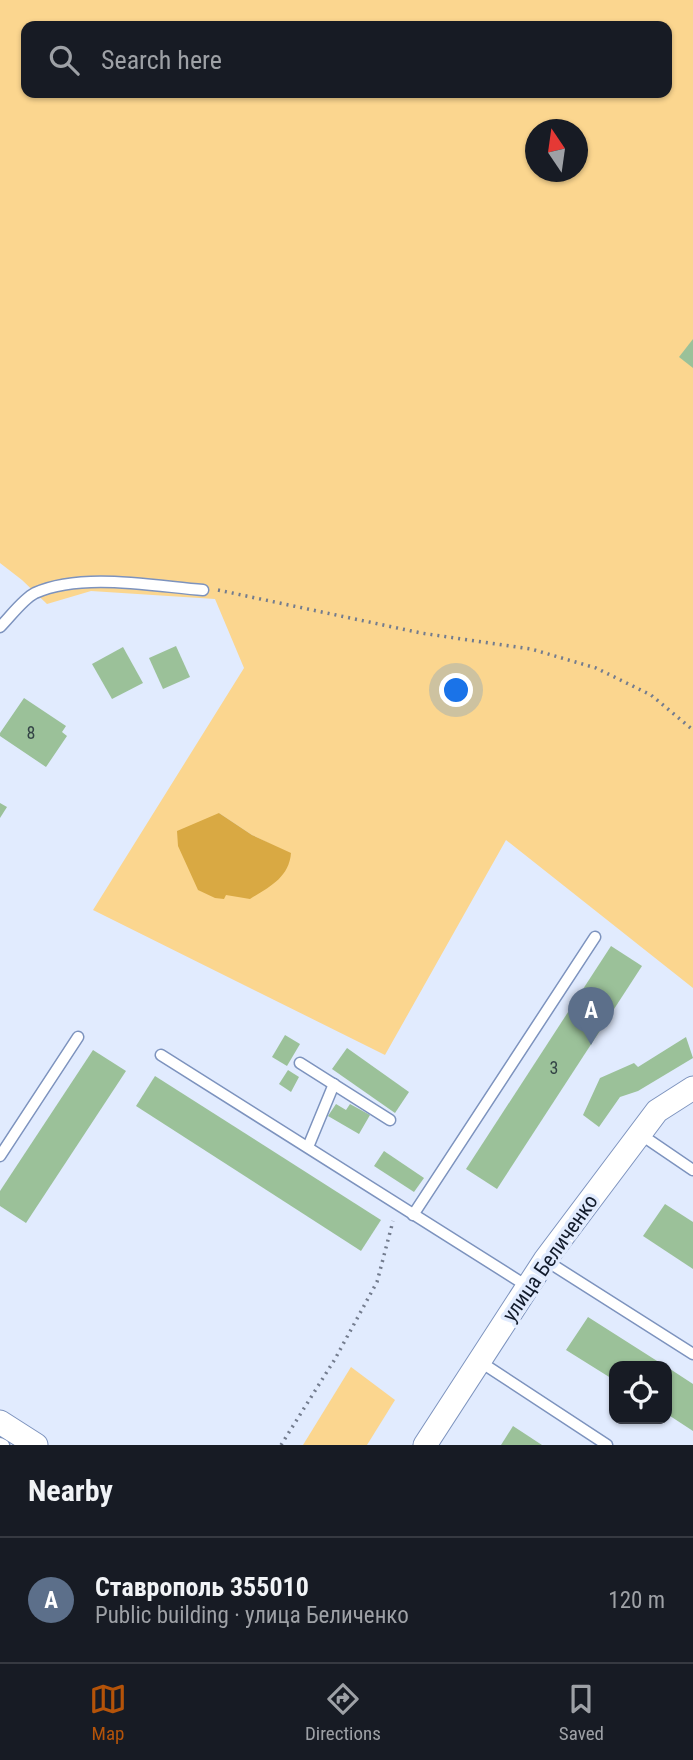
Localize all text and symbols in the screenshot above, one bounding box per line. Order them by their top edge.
search box [21,21,672,98]
icon: search [45,41,83,79]
text: Search here [101,45,222,75]
north arrow [525,119,588,182]
your location [439,673,473,707]
house number: 8 [27,722,35,743]
pin: A [568,987,614,1045]
house number: 3 [550,1057,558,1078]
street label: улица Беличенко [497,1190,603,1326]
map controls [609,1361,672,1424]
button: locate [609,1361,672,1424]
text: Nearby [28,1473,113,1508]
text: Ставрополь 355010 [95,1572,309,1602]
text: A [44,1587,58,1614]
text: 120 m [608,1587,665,1614]
text: Public building · улица Беличенко [95,1602,409,1629]
tab: Map [89,1680,127,1745]
tab: Directions [305,1680,381,1745]
tab: Saved [559,1680,604,1745]

